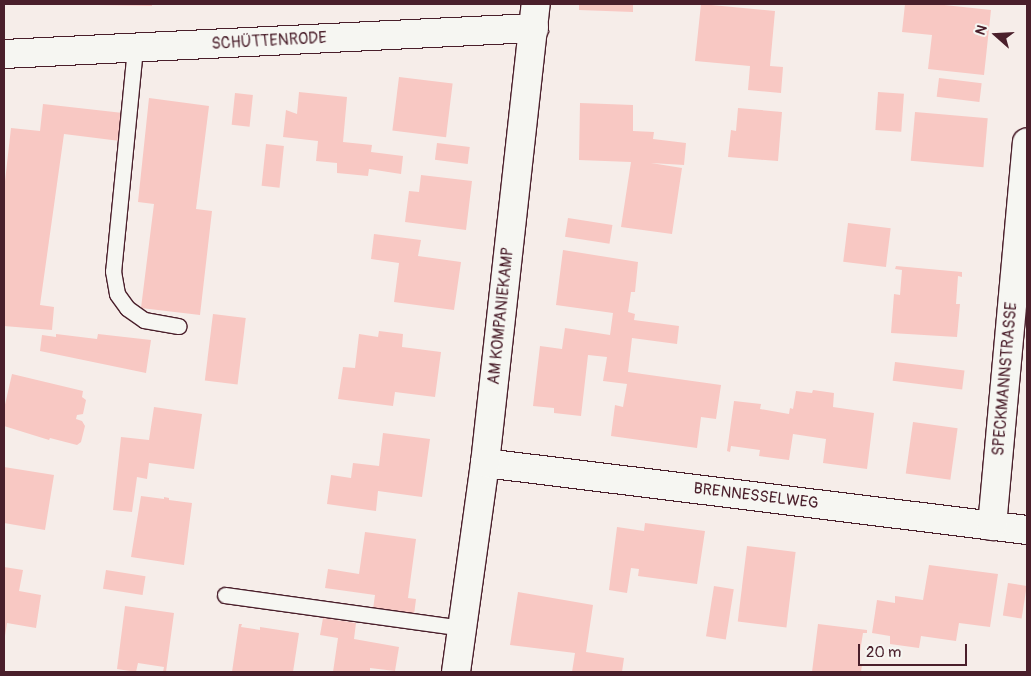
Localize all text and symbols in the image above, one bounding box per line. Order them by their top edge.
north arrow [971,10,1021,60]
text: N [972,23,991,37]
street label: SCHÜTTENRODE [211,28,327,54]
street label: AM KOMPANIEKAMP [484,246,518,386]
street label: SPECKMANNSTRASSE [989,301,1021,457]
street label: BRENNESSELWEG [693,479,819,513]
scale bar [861,634,970,666]
text: 20 m [866,643,901,662]

